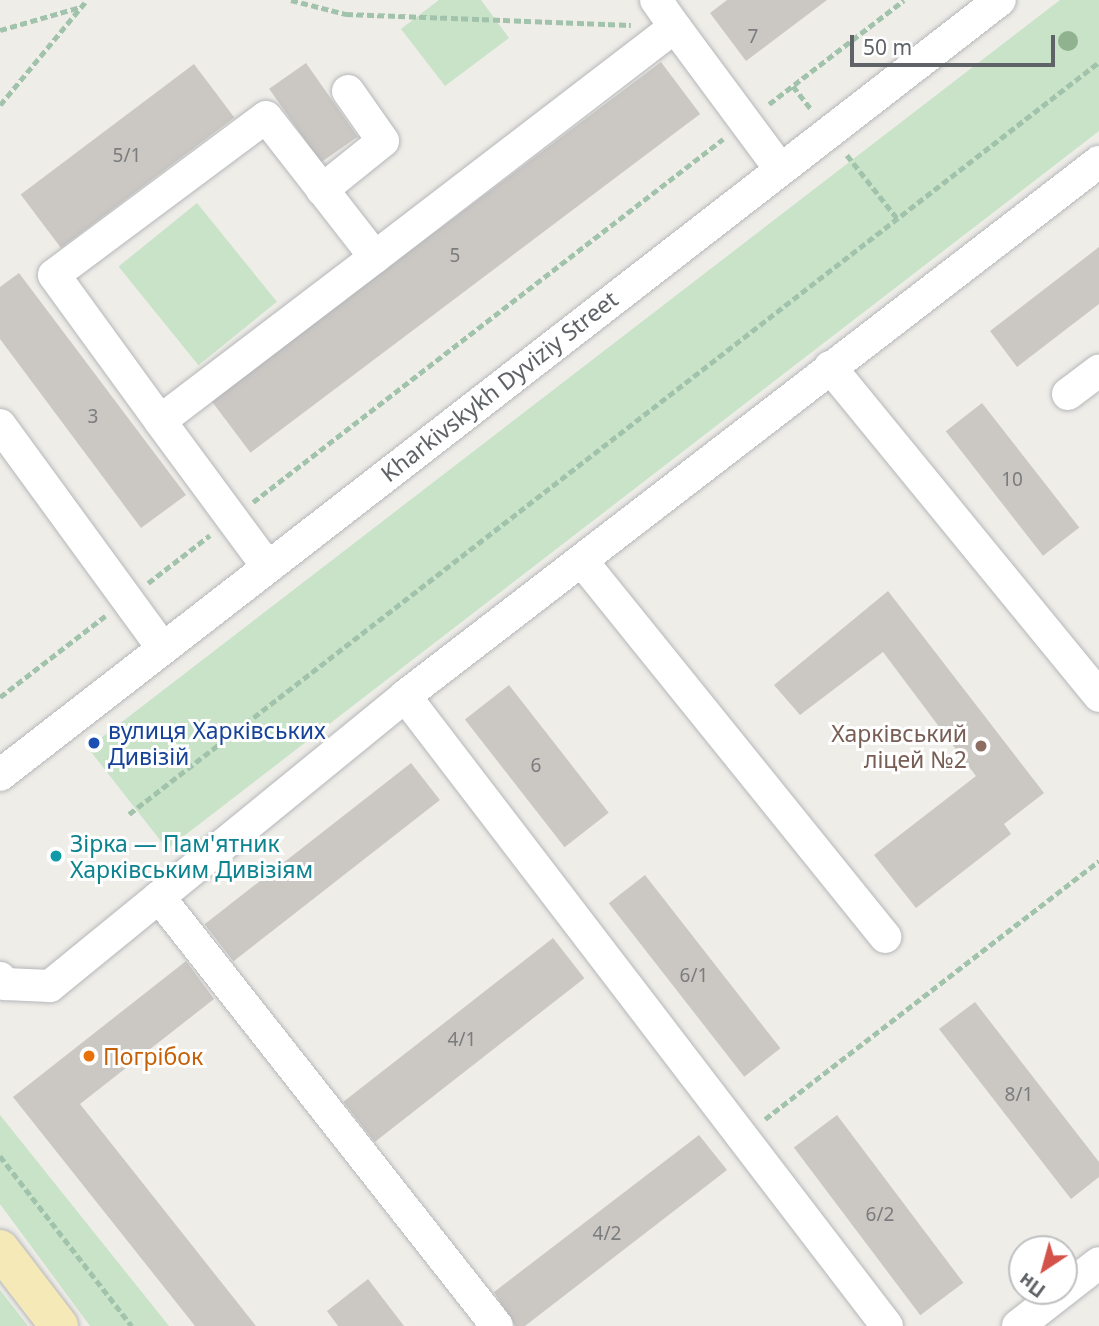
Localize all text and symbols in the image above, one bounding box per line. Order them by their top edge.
scale bar [854,21,1059,65]
house number: 7 [748,26,758,48]
text: 50 m [863,33,912,61]
house number: 5/1 [113,145,141,167]
house number: 5 [450,245,460,267]
street label: Kharkivskykh Dyviziy Street [375,285,623,487]
house number: 3 [88,406,98,428]
house number: 10 [1001,469,1023,491]
place label: вулиця Харківських Дивізій [108,716,326,770]
place label: Харківський ліцей №2 [831,719,967,773]
marker: вулиця Харківських Дивізій [86,735,102,751]
marker: Харківський ліцей №2 [973,738,989,754]
house number: 6 [531,755,541,777]
place label: Зірка — Пам'ятник Харківським Дивізіям [70,829,313,883]
marker: Зірка — Пам'ятник Харківським Дивізіям [48,848,64,864]
house number: 6/1 [680,965,708,987]
house number: 4/1 [448,1029,476,1051]
place label: Погрібок [103,1042,203,1070]
marker: Погрібок [81,1048,97,1064]
house number: 8/1 [1005,1084,1033,1106]
house number: 6/2 [866,1204,894,1226]
house number: 4/2 [593,1223,621,1245]
north arrow [1008,1235,1078,1305]
text: Пн [1013,1267,1050,1304]

